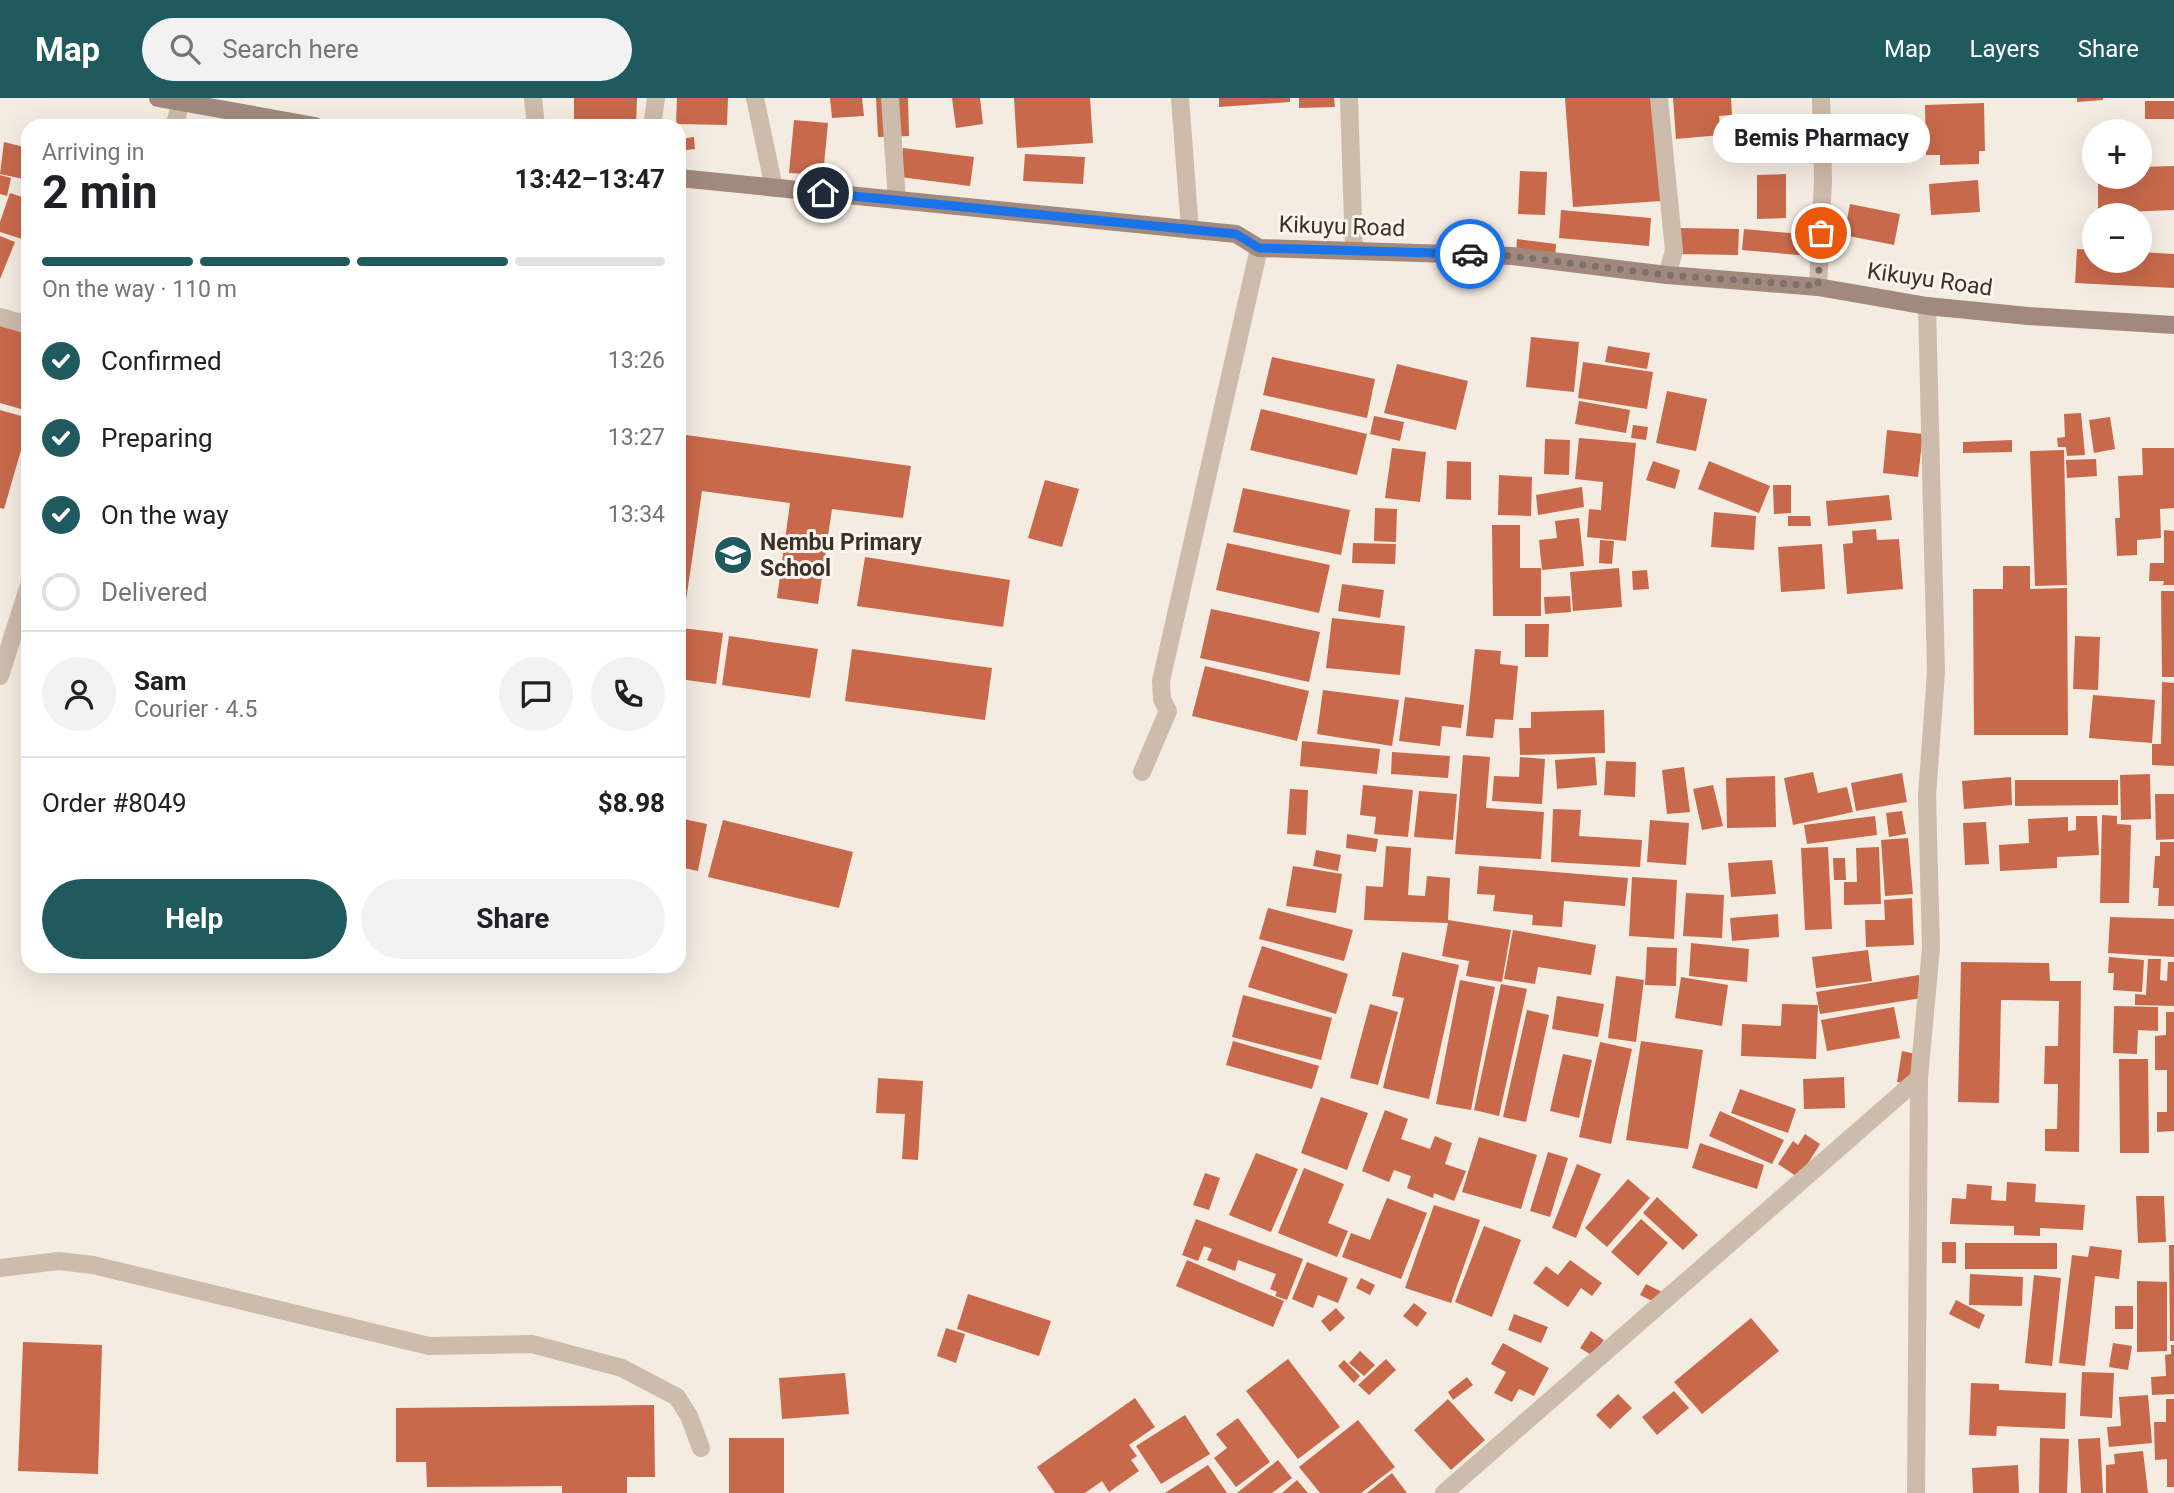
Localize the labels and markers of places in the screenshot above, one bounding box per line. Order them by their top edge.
callout: Bemis Pharmacy [1713,114,1930,163]
pin [793,163,853,223]
pin [1791,203,1851,263]
place label: Nembu Primary School [760,529,922,582]
school or university icon: Nembu Primary School [712,534,754,576]

